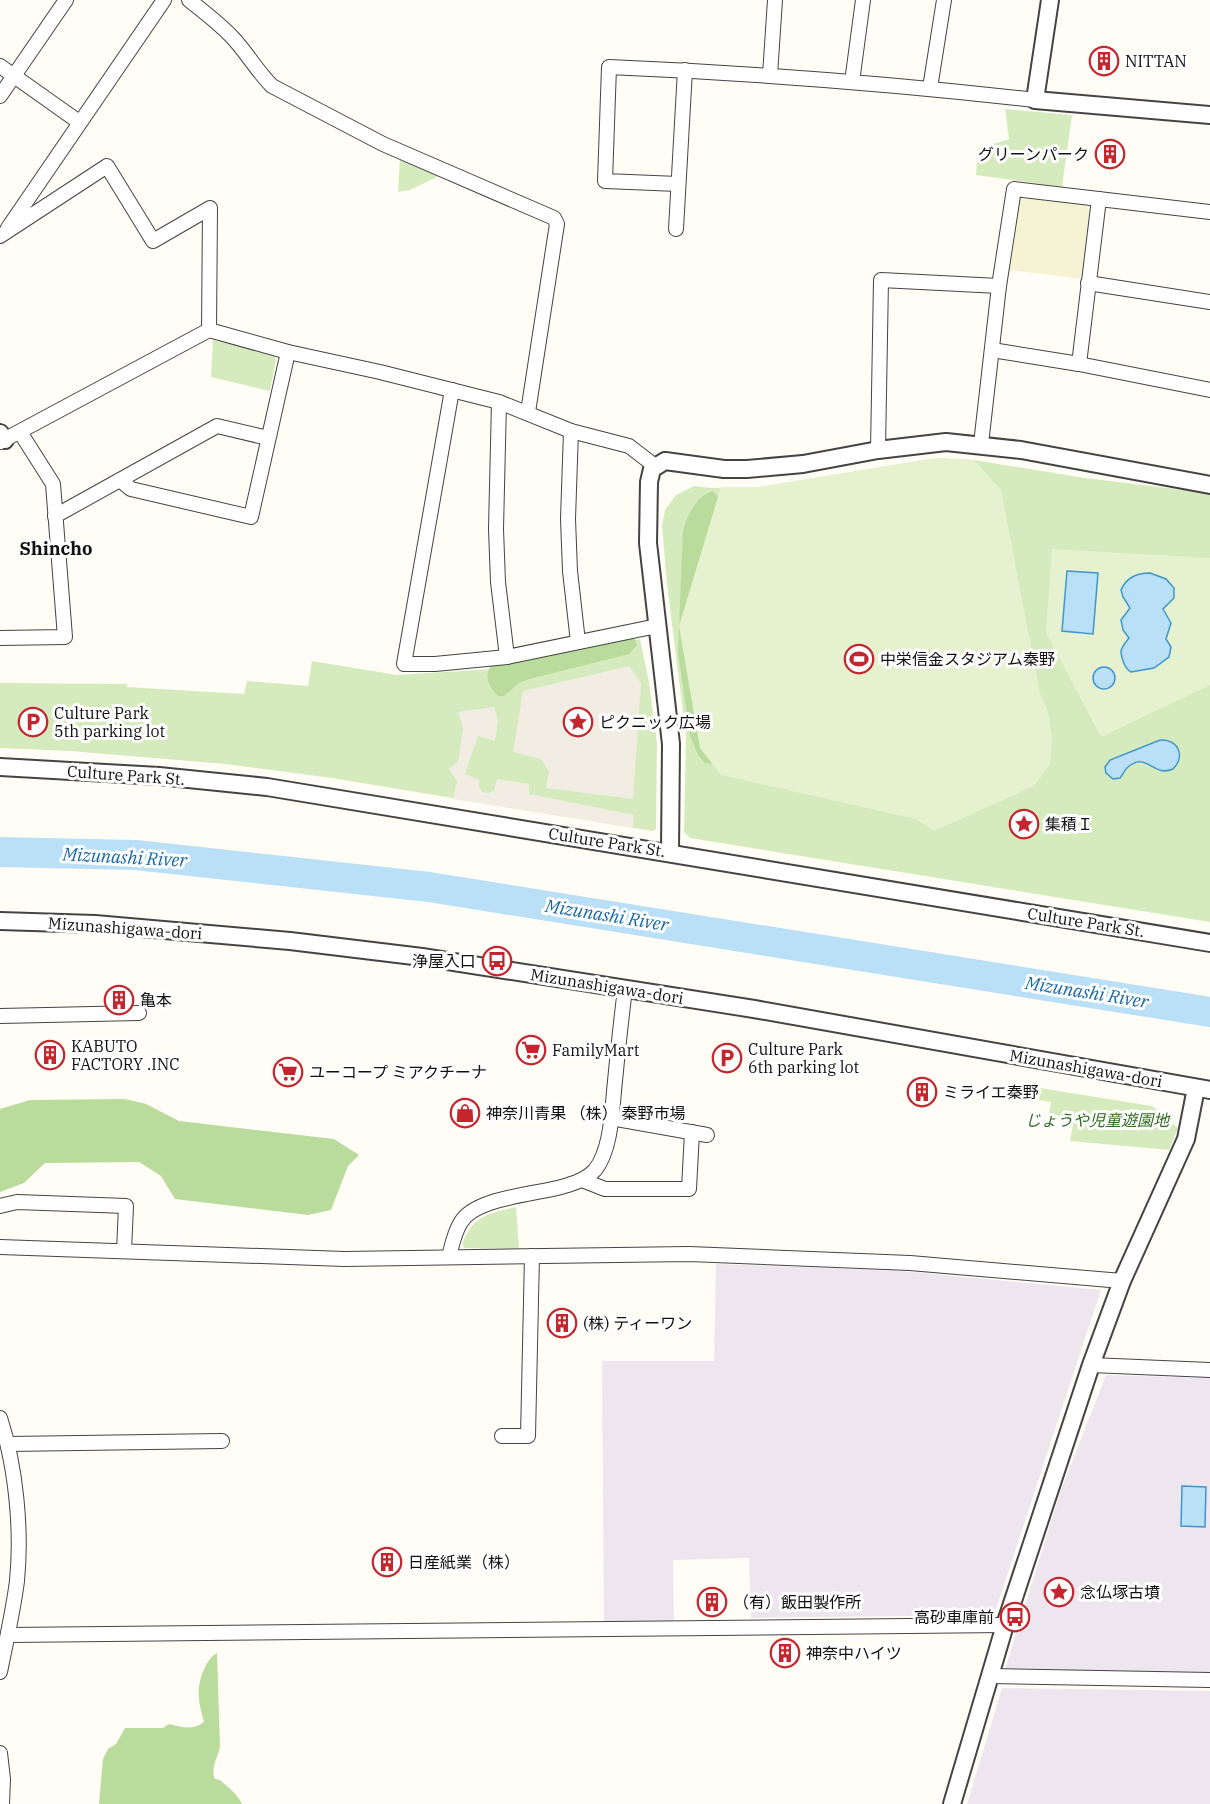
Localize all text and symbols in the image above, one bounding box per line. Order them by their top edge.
building icon: NITTAN [1088,45,1120,77]
place label: NITTAN [1125,51,1187,71]
building icon: グリーンパーク [1094,138,1126,170]
place label: グリーンパーク [978,144,1089,164]
district label: Shincho [20,537,92,560]
sports icon: 中栄信金スタジアム秦野 [843,643,875,675]
place label: 中栄信金スタジアム秦野 [880,649,1055,669]
place label: Culture Park 5th parking lot [54,703,166,741]
parking icon: Culture Park 5th parking lot [17,706,49,738]
place icon: ピクニック広場 [562,706,594,738]
place label: ピクニック広場 [599,712,711,732]
street label: Culture Park St. [66,761,186,789]
place icon: 集積Ｉ [1008,808,1040,840]
place label: 集積Ｉ [1045,814,1093,834]
street label: Culture Park St. [547,823,667,861]
water label: Mizunashi River [61,842,189,872]
water label: Mizunashi River [543,894,671,936]
street label: Culture Park St. [1026,903,1146,941]
street label: Mizunashigawa-dori [47,913,203,943]
bus stop icon: 浄屋入口 [481,945,513,977]
place label: 浄屋入口 [412,951,476,971]
street label: Mizunashigawa-dori [529,964,685,1008]
water label: Mizunashi River [1023,971,1151,1013]
building icon: 亀本 [103,984,135,1016]
place label: 亀本 [140,990,172,1010]
supermarket icon: FamilyMart [515,1034,547,1066]
place label: KABUTO FACTORY .INC [71,1036,180,1074]
building icon: KABUTO FACTORY .INC [34,1039,66,1071]
place label: Culture Park 6th parking lot [748,1039,860,1077]
place label: FamilyMart [552,1040,640,1060]
parking icon: Culture Park 6th parking lot [711,1042,743,1074]
street label: Mizunashigawa-dori [1008,1045,1164,1091]
supermarket icon: ユーコープ ミアクチーナ [272,1056,304,1088]
place label: ユーコープ ミアクチーナ [309,1062,487,1082]
building icon: ミライエ秦野 [906,1076,938,1108]
place label: ミライエ秦野 [943,1082,1039,1102]
shop icon: 神奈川青果 （株） 秦野市場 [449,1097,481,1129]
place label: 神奈川青果 （株） 秦野市場 [486,1103,685,1123]
park label: じょうや児童遊園地 [1025,1110,1171,1130]
building icon: (株) ティーワン [546,1307,578,1339]
place label: (株) ティーワン [583,1313,692,1333]
building icon: 日産紙業（株） [371,1546,403,1578]
place label: 日産紙業（株） [408,1552,520,1572]
place icon: 念仏塚古墳 [1043,1576,1075,1608]
place label: 念仏塚古墳 [1080,1582,1160,1602]
building icon: （有）飯田製作所 [696,1586,728,1618]
place label: （有）飯田製作所 [733,1592,861,1612]
bus stop icon: 高砂車庫前 [999,1601,1031,1633]
place label: 高砂車庫前 [914,1607,994,1627]
building icon: 神奈中ハイツ [769,1637,801,1669]
place label: 神奈中ハイツ [806,1643,902,1663]

